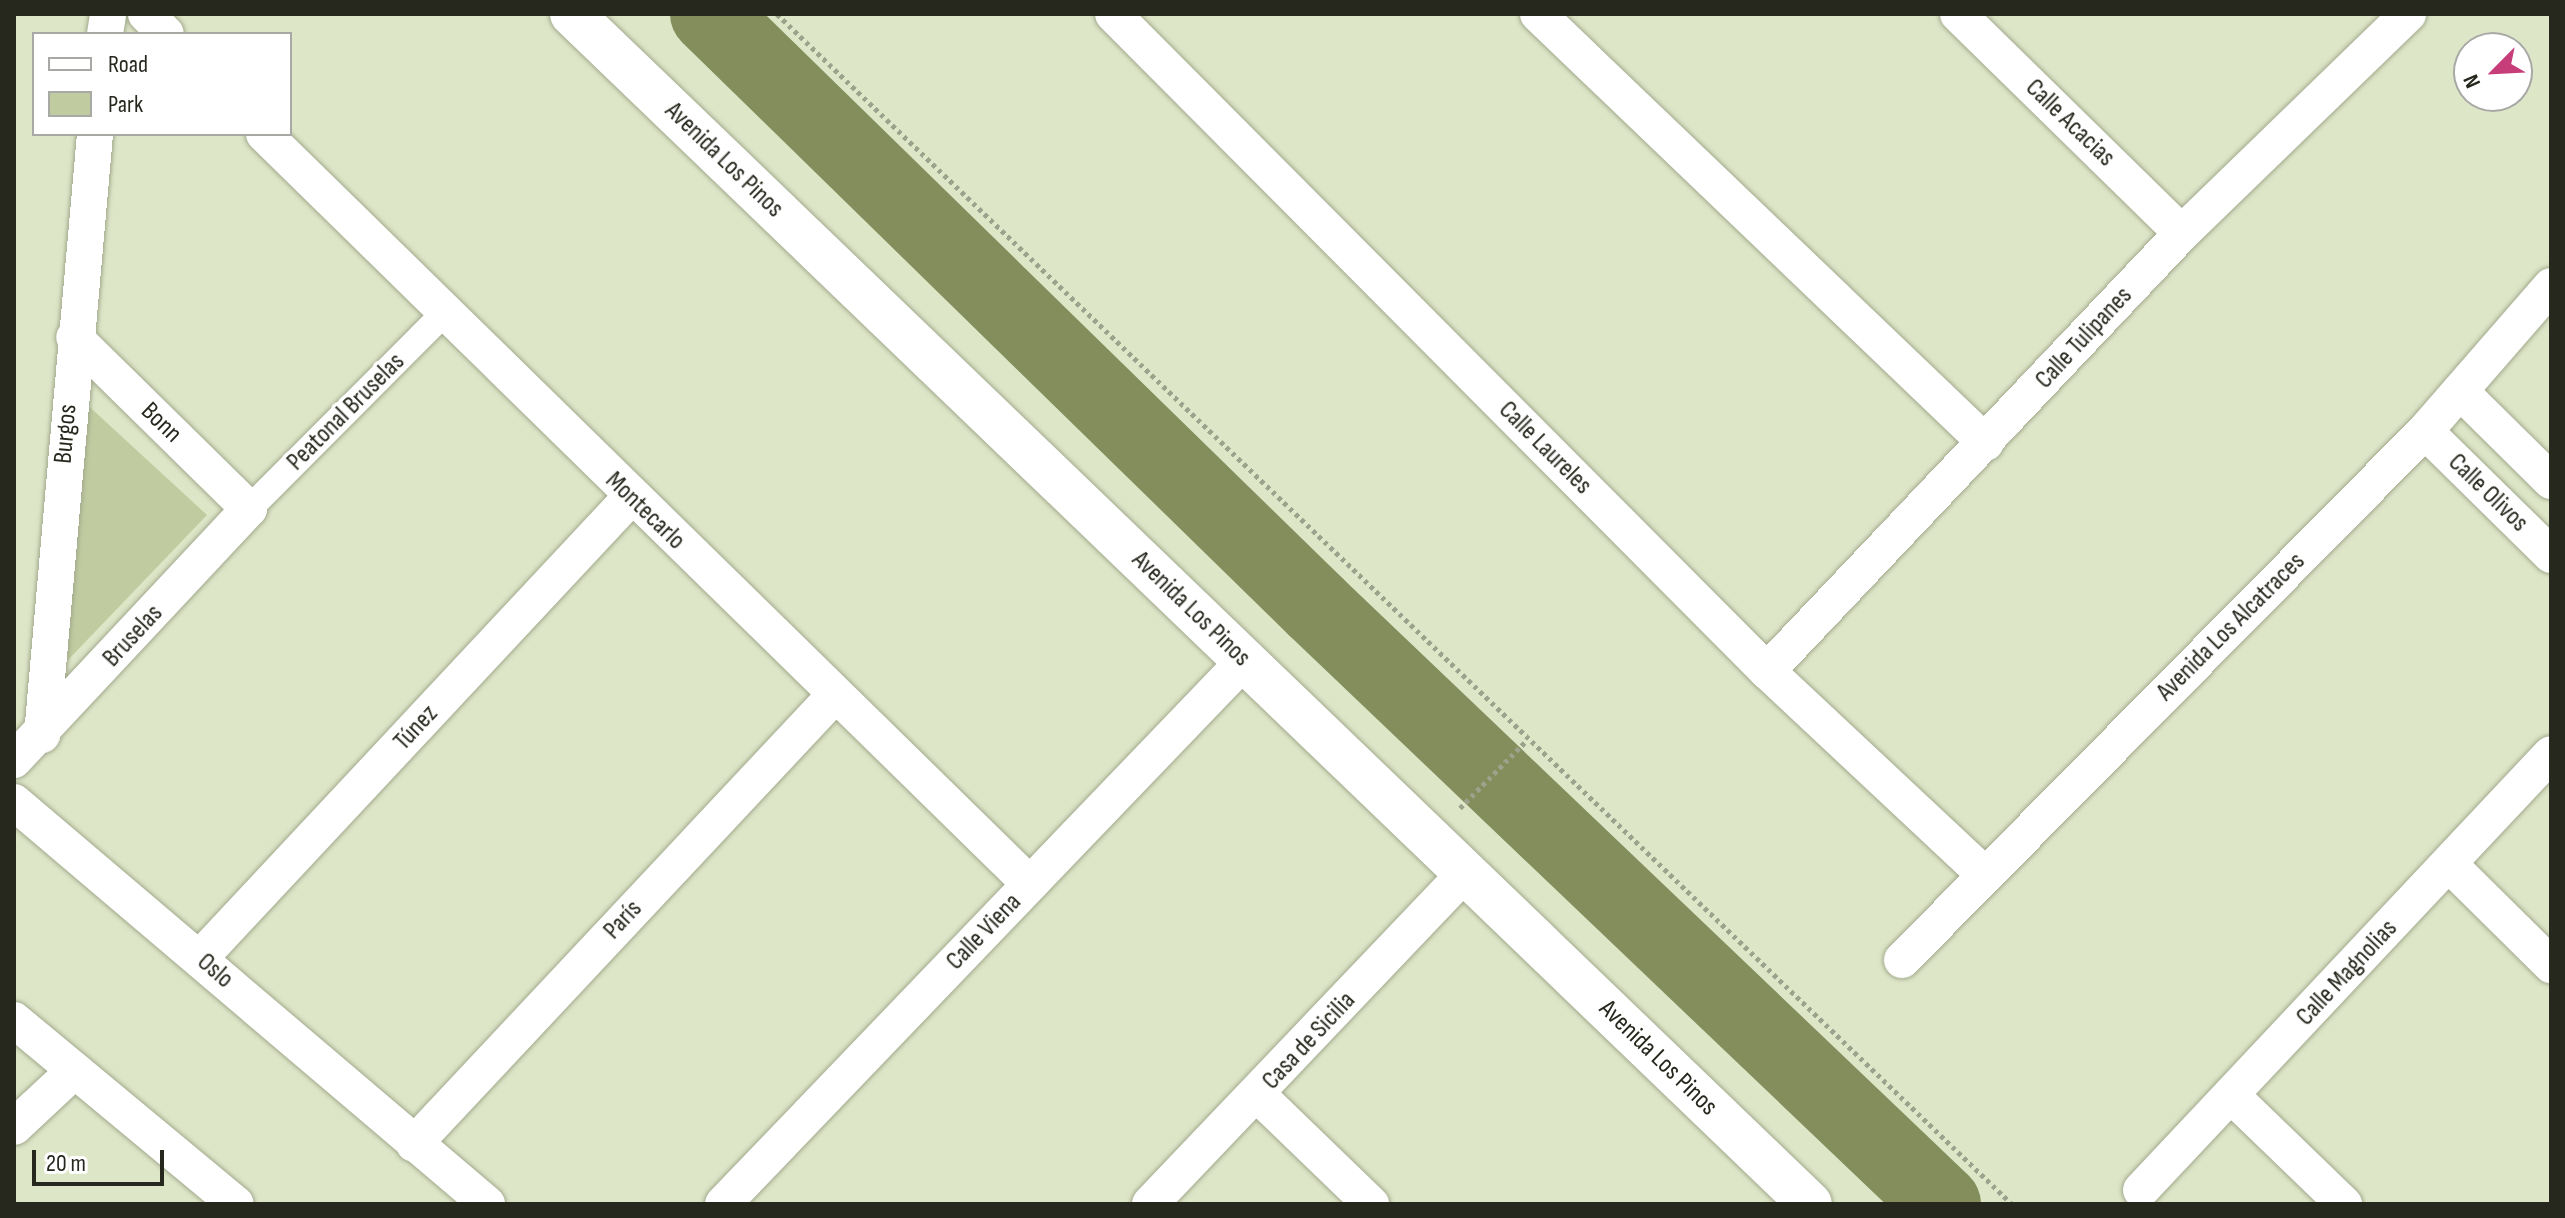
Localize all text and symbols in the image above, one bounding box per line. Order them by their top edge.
legend [32,32,292,136]
north arrow [2453,32,2533,112]
text: Road [108,50,148,79]
text: N [2458,70,2487,92]
street label: Calle Acacias [2019,73,2121,173]
text: Park [108,90,143,119]
street label: Avenida Los Pinos [658,96,790,224]
street label: Calle Tulipanes [2029,281,2139,395]
street label: Peatonal Bruselas [281,347,411,477]
street label: Calle Laureles [1492,395,1598,501]
street label: Bonn [134,396,188,450]
street label: Burgos [48,403,84,465]
street label: Calle Olivos [2441,447,2535,539]
street label: Montecarlo [599,465,691,557]
street label: Avenida Los Pinos [1125,545,1257,673]
street label: Avenida Los Alcatraces [2150,546,2312,708]
street label: Bruselas [96,598,170,674]
street label: Túnez [387,699,445,757]
street label: Calle Viena [940,887,1028,977]
street label: París [597,894,649,946]
street label: Calle Magnolias [2290,913,2404,1033]
street label: Oslo [191,947,239,995]
street label: Casa de Sicilia [1256,986,1362,1096]
street label: Avenida Los Pinos [1592,994,1724,1122]
scale bar [36,1134,168,1184]
text: 20 m [46,1149,86,1178]

